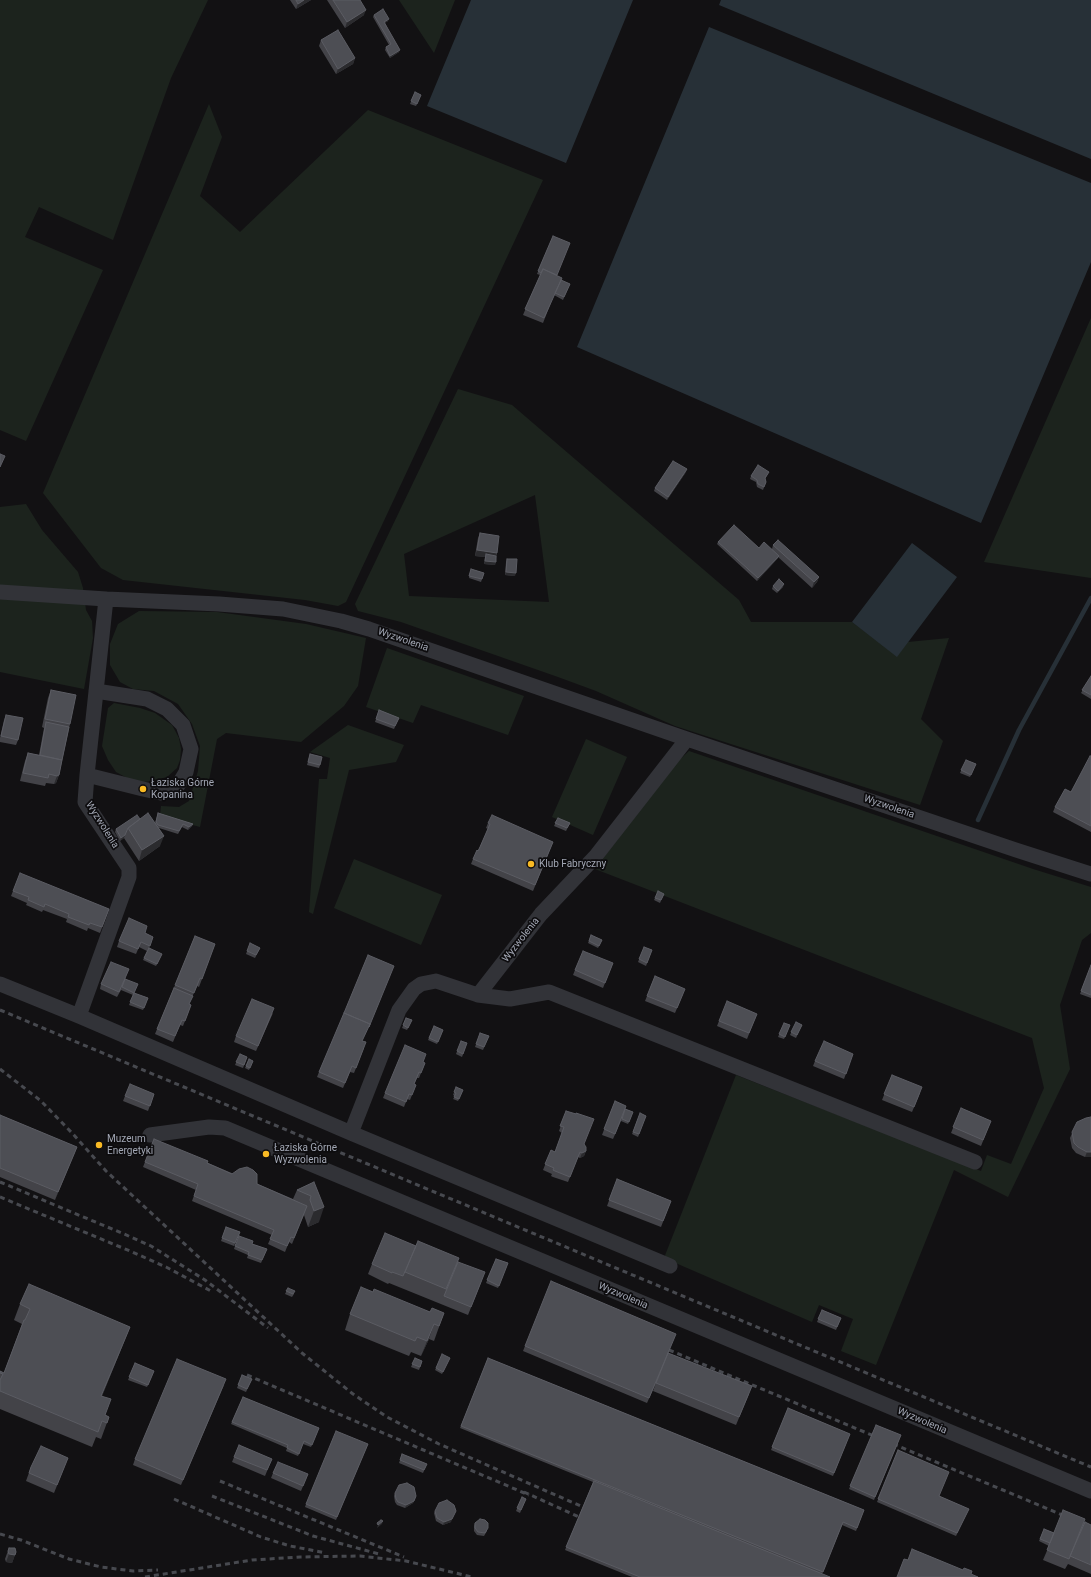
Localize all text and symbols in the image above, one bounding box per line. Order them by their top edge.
street label: Wyzwolenia [376,626,430,654]
place label: Łaziska Górne Kopanina [151,777,214,800]
marker: Łaziska Górne Kopanina [138,784,148,794]
street label: Wyzwolenia [862,793,916,821]
street label: Wyzwolenia [83,799,121,851]
place label: Klub Fabryczny [539,858,606,870]
marker: Klub Fabryczny [526,859,536,869]
street label: Wyzwolenia [500,915,542,965]
place label: Muzeum Energetyki [107,1133,153,1156]
marker: Muzeum Energetyki [94,1140,104,1150]
place label: Łaziska Górne Wyzwolenia [274,1142,337,1166]
marker: Łaziska Górne Wyzwolenia [261,1149,271,1159]
street label: Wyzwolenia [596,1280,650,1312]
street label: Wyzwolenia [895,1405,949,1437]

